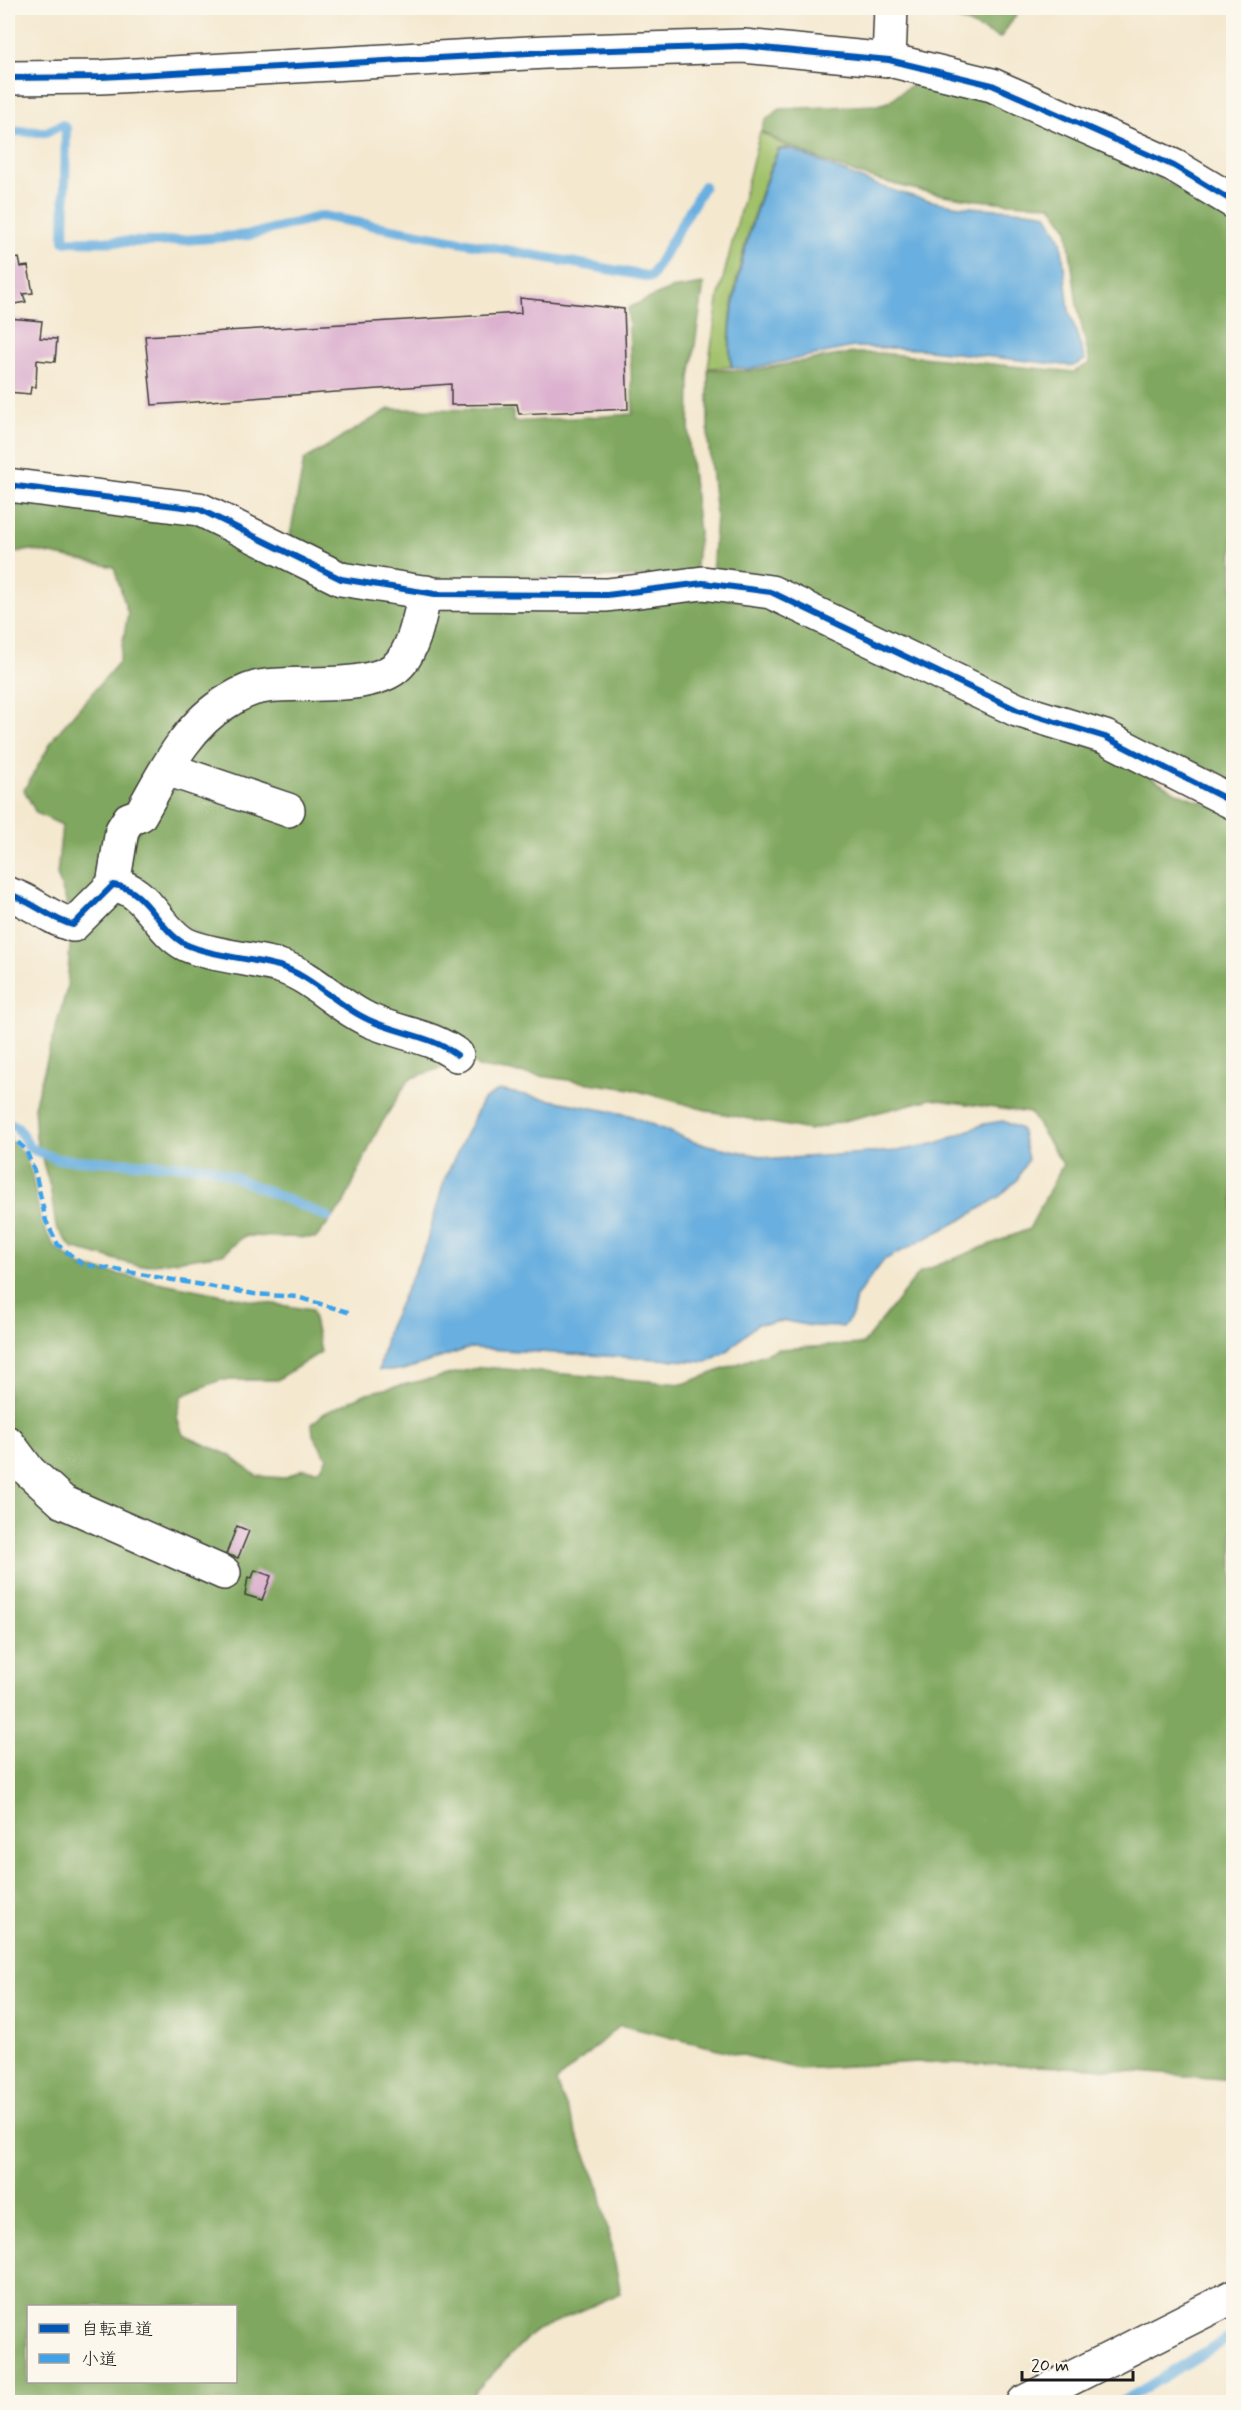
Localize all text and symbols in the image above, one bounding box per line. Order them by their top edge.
legend [27,2305,237,2383]
text: 自転車道 [81,2318,153,2342]
scale bar [1022,2344,1133,2382]
text: 小道 [81,2348,117,2372]
text: 20 m [1031,2354,1069,2378]

